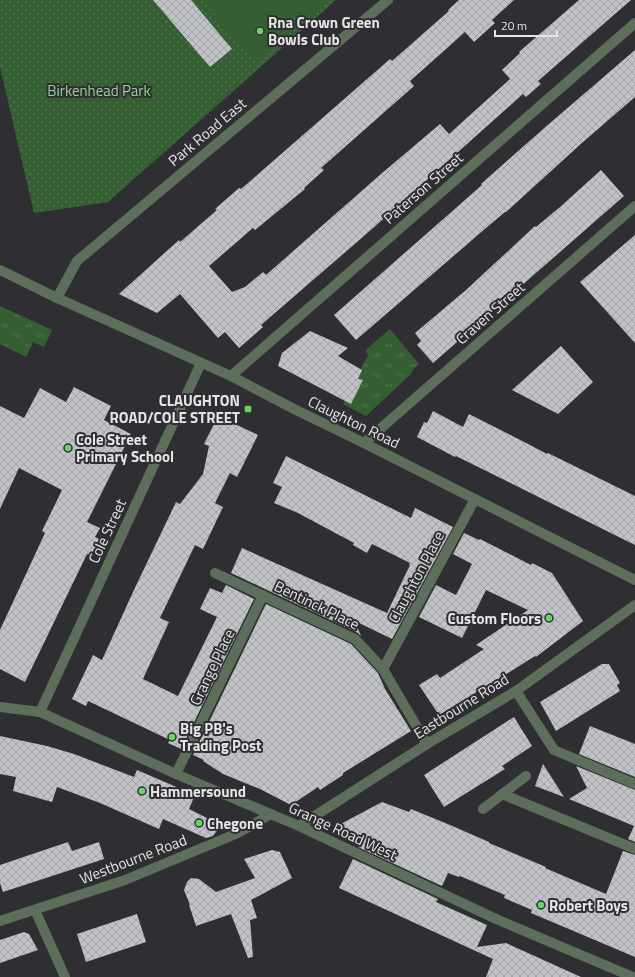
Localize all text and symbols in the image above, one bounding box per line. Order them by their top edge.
place label: Rna Crown Green Bowls Club [268,11,380,51]
scale bar [495,12,557,38]
text: 20 m [501,16,527,35]
marker: Rna Crown Green Bowls Club [255,26,265,36]
park label: Birkenhead Park [47,79,151,102]
street label: Park Road East [163,92,252,172]
street label: Paterson Street [378,146,469,229]
street label: Craven Street [450,276,530,350]
place label: CLAUGHTON ROAD/COLE STREET [109,389,240,429]
street label: Claughton Road [304,390,404,454]
marker: CLAUGHTON ROAD/COLE STREET [243,404,253,414]
place label: Cole Street Primary School [76,428,174,468]
marker: Cole Street Primary School [63,443,73,453]
street label: Cole Street [82,494,132,567]
street label: Claughton Place [382,527,450,627]
street label: Bentinck Place [270,574,364,636]
place label: Custom Floors [448,607,541,630]
marker: Custom Floors [544,613,554,623]
street label: Grange Place [184,625,240,709]
street label: Eastbourne Road [409,668,513,744]
place label: Big PB's Trading Post [180,717,262,757]
marker: Big PB's Trading Post [167,732,177,742]
place label: Hammersound [150,780,246,803]
marker: Hammersound [137,786,147,796]
street label: Grange Road West [285,796,402,866]
place label: Chegone [207,812,263,835]
marker: Chegone [194,818,204,828]
street label: Westbourne Road [76,828,190,890]
place label: Robert Boys [549,894,628,917]
marker: Robert Boys [536,900,546,910]

